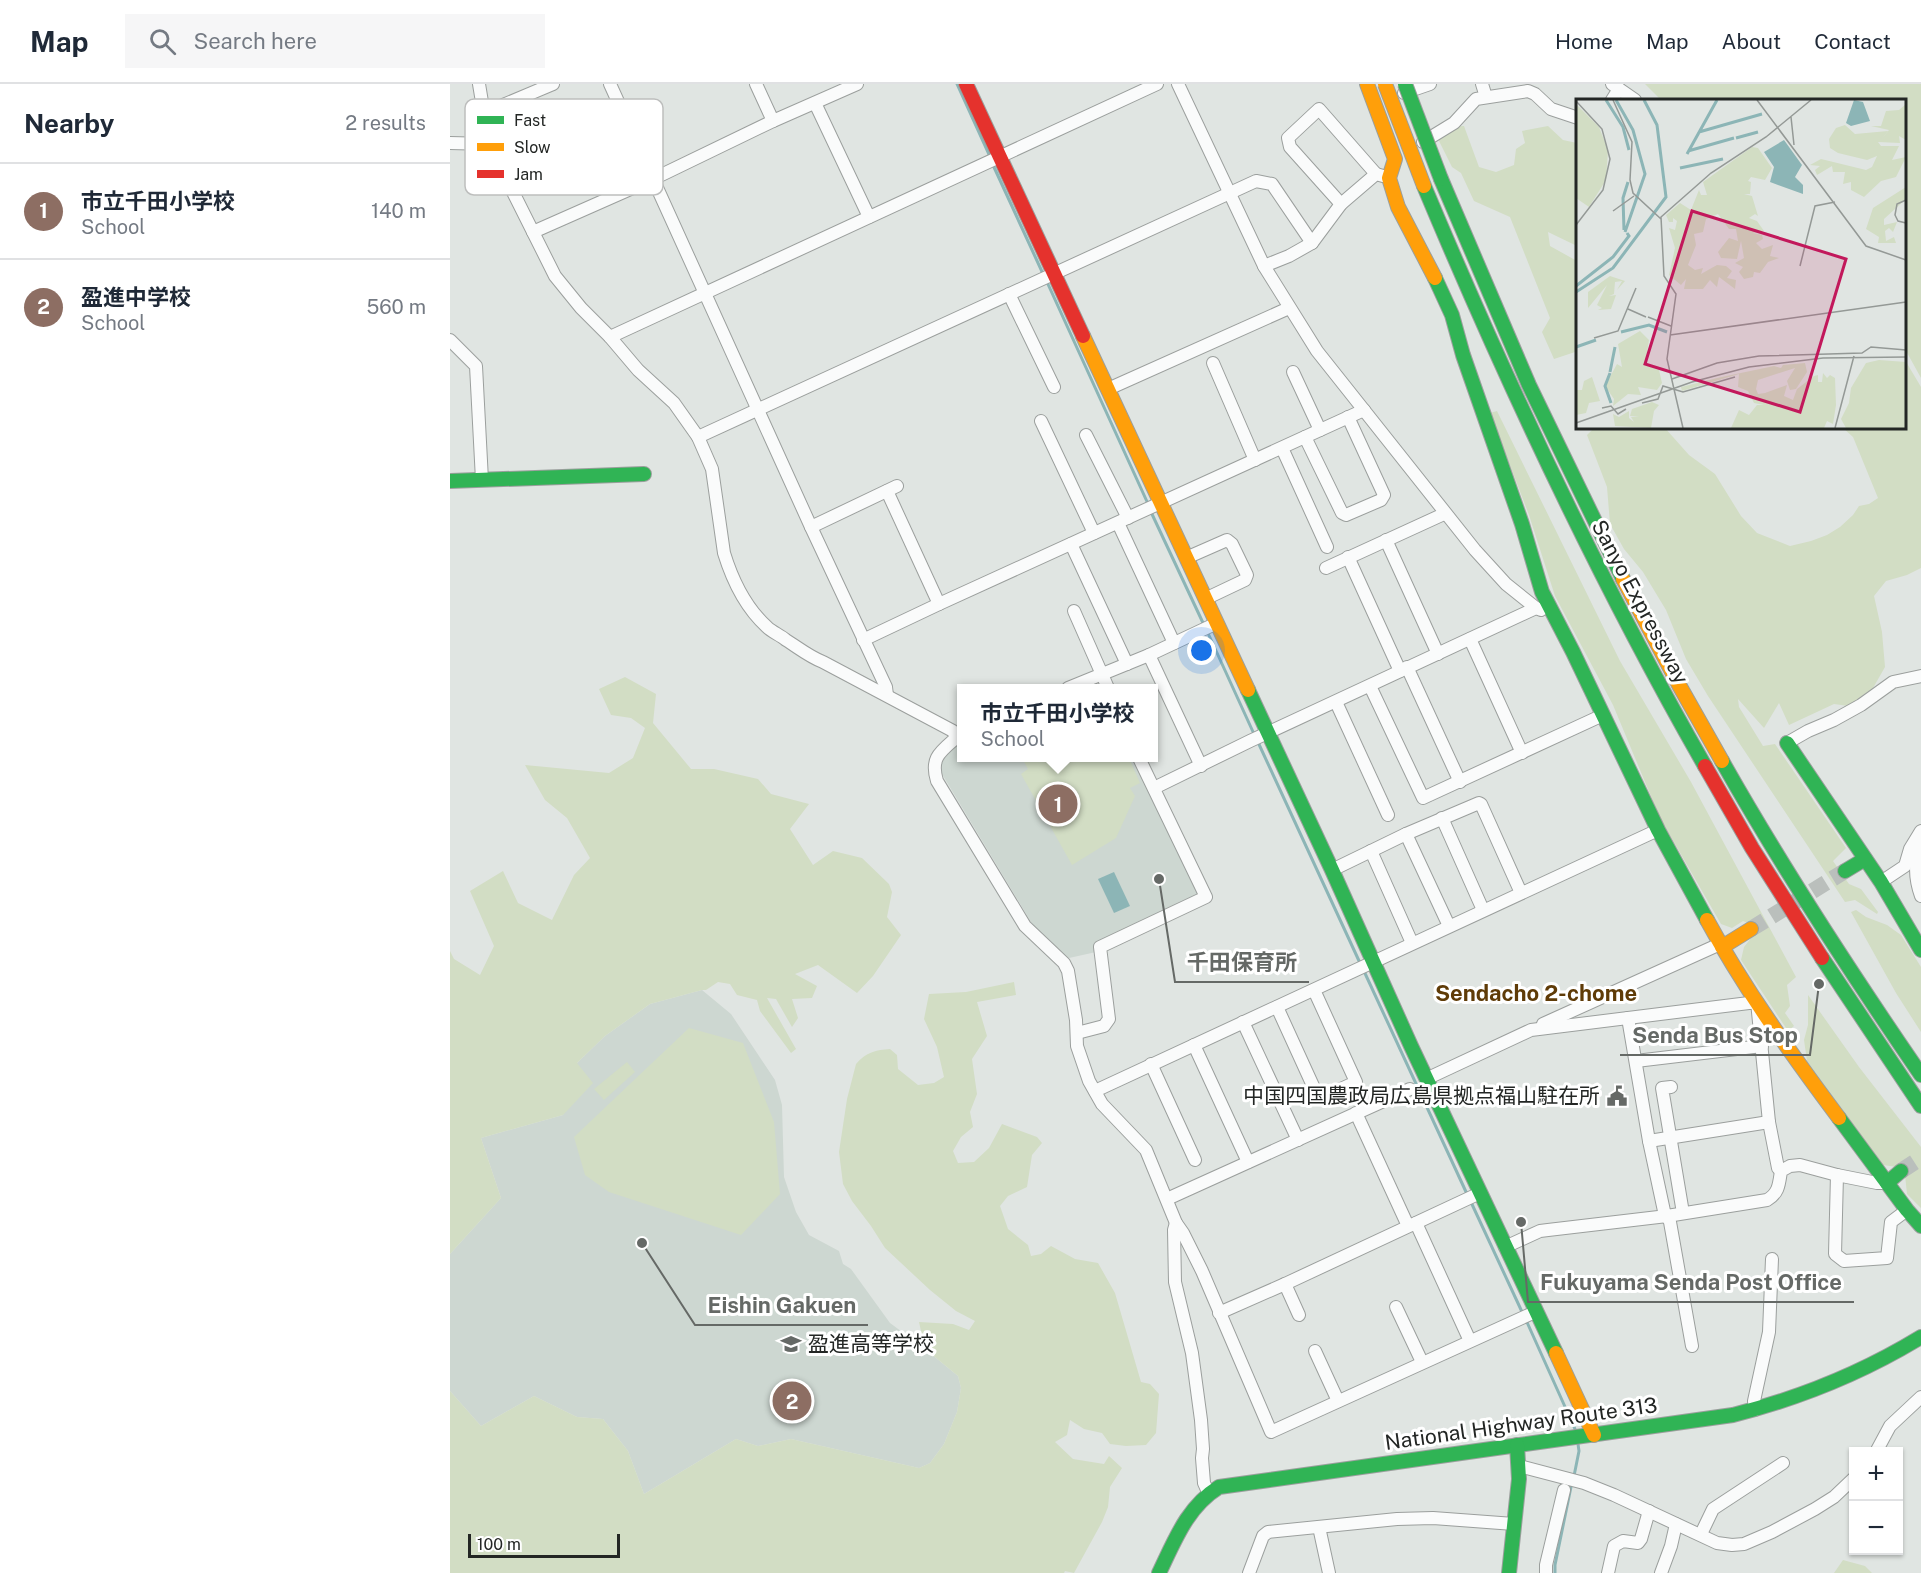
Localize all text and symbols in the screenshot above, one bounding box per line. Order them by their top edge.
search box [125,14,545,68]
text: Map [30,25,89,58]
icon: search [146,25,179,58]
text: Search here [194,28,317,54]
text: Home [1555,29,1613,54]
text: Map [1646,29,1689,54]
text: About [1722,29,1781,54]
text: Contact [1814,29,1891,54]
legend [465,99,663,195]
inset map [1576,99,1906,429]
text: Nearby [24,108,114,139]
text: 2 results [345,111,426,135]
text: Fast [514,111,546,130]
text: Slow [514,138,551,157]
text: Jam [514,165,543,184]
text: 市立千田小学校 [81,188,235,214]
text: 1 [39,199,48,223]
text: 140 m [371,199,426,223]
text: School [81,215,145,239]
text: 盈進中学校 [81,284,191,310]
text: 2 [37,295,50,319]
text: 560 m [366,295,426,319]
text: School [81,311,145,335]
street label: Sanyo Expressway [1587,516,1694,688]
your location [1187,636,1216,665]
popup [957,684,1158,762]
text: 市立千田小学校 [980,700,1135,726]
text: School [980,727,1045,751]
pin: 1 [1038,782,1078,826]
callout: 千田保育所 [1175,942,1309,982]
text: 千田保育所 [1187,949,1297,975]
district label: Sendacho 2-chome [1435,980,1637,1006]
callout: Senda Bus Stop [1620,1015,1810,1055]
text: Senda Bus Stop [1632,1022,1798,1048]
place label: 中国四国農政局広島県拠点福山駐在所 [1243,1083,1600,1108]
public building icon: 中国四国農政局広島県拠点福山駐在所 [1605,1084,1629,1108]
callout: Fukuyama Senda Post Office [1528,1262,1854,1302]
text: Fukuyama Senda Post Office [1540,1269,1842,1295]
callout: Eishin Gakuen [695,1285,868,1325]
text: Eishin Gakuen [708,1292,856,1318]
place label: 盈進高等学校 [808,1331,934,1356]
school or university icon: 盈進高等学校 [779,1332,803,1356]
pin: 2 [772,1378,812,1424]
street label: National Highway Route 313 [1383,1392,1659,1455]
map controls [1849,1447,1903,1555]
button: + [1849,1447,1903,1501]
button: − [1849,1501,1903,1555]
scale bar [468,1531,620,1558]
text: 100 m [477,1535,521,1554]

